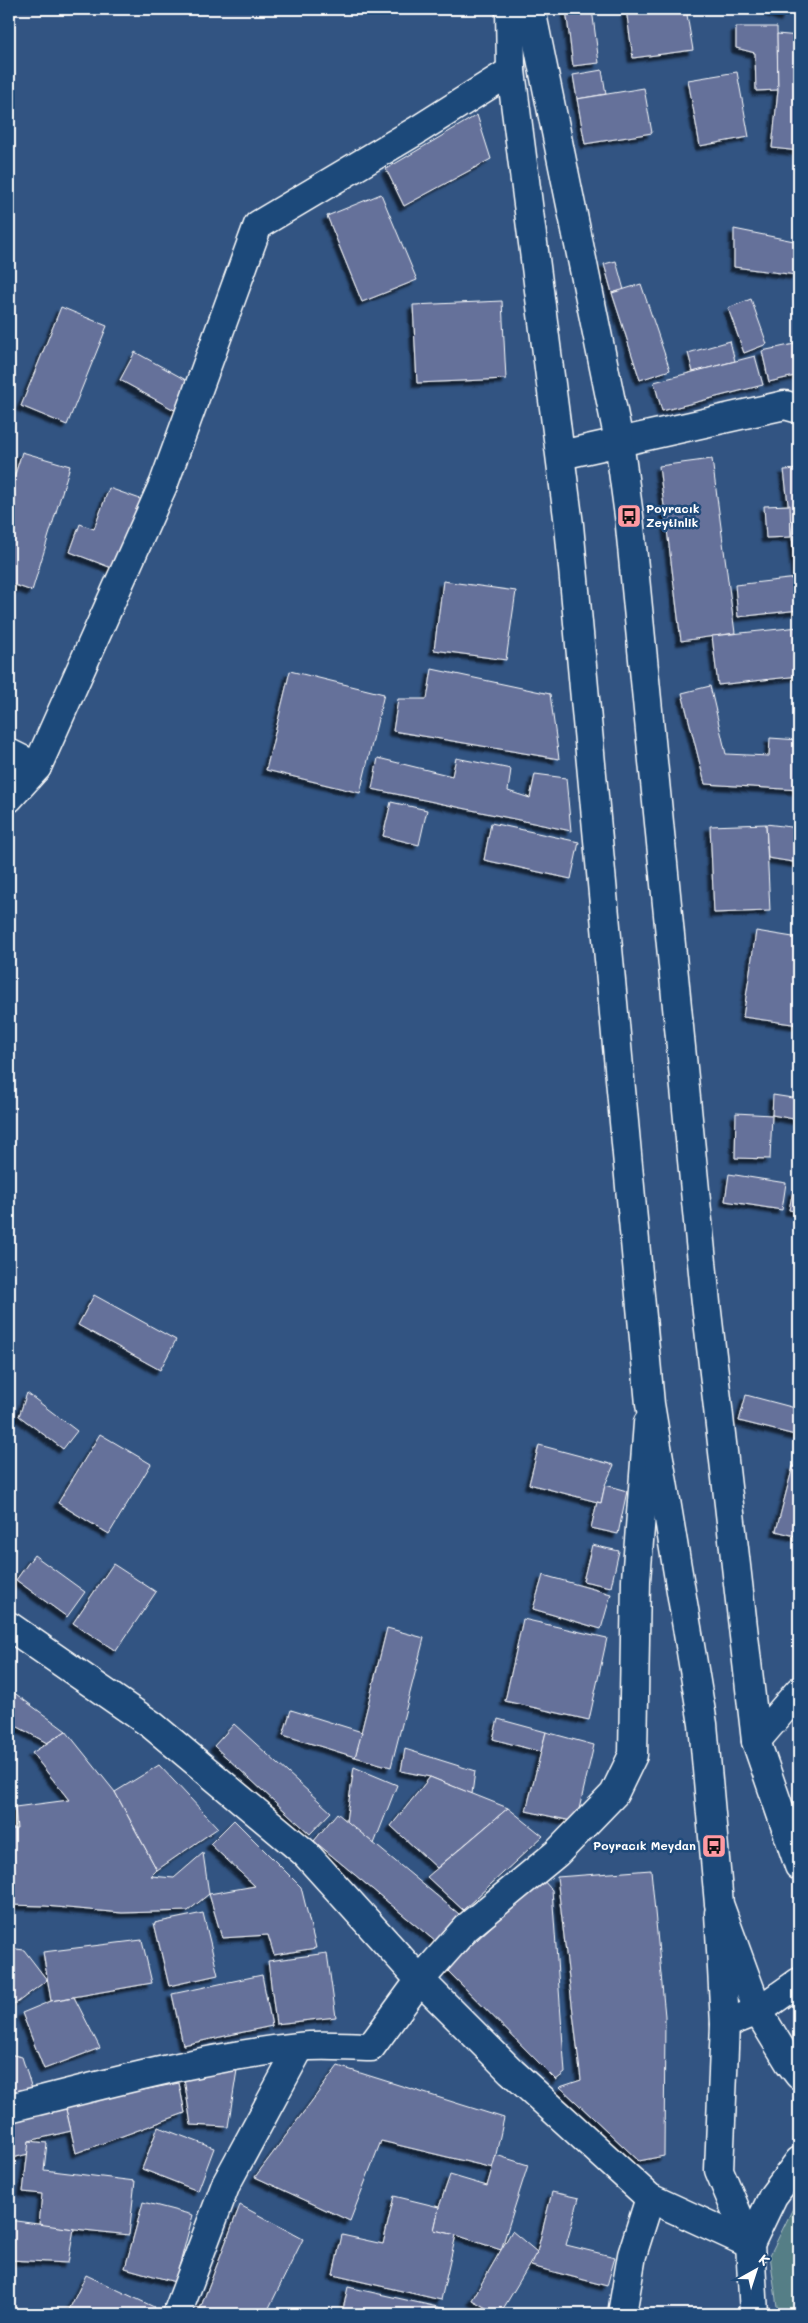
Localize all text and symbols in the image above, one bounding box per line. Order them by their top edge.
place label: Poyracık Zeytinlik [646,500,699,530]
bus stop icon: Poyracık Zeytinlik [616,503,642,529]
bus stop icon: Poyracık Meydan [701,1833,727,1859]
place label: Poyracık Meydan [593,1837,696,1853]
north arrow [730,2246,780,2296]
text: K [755,2249,774,2270]

